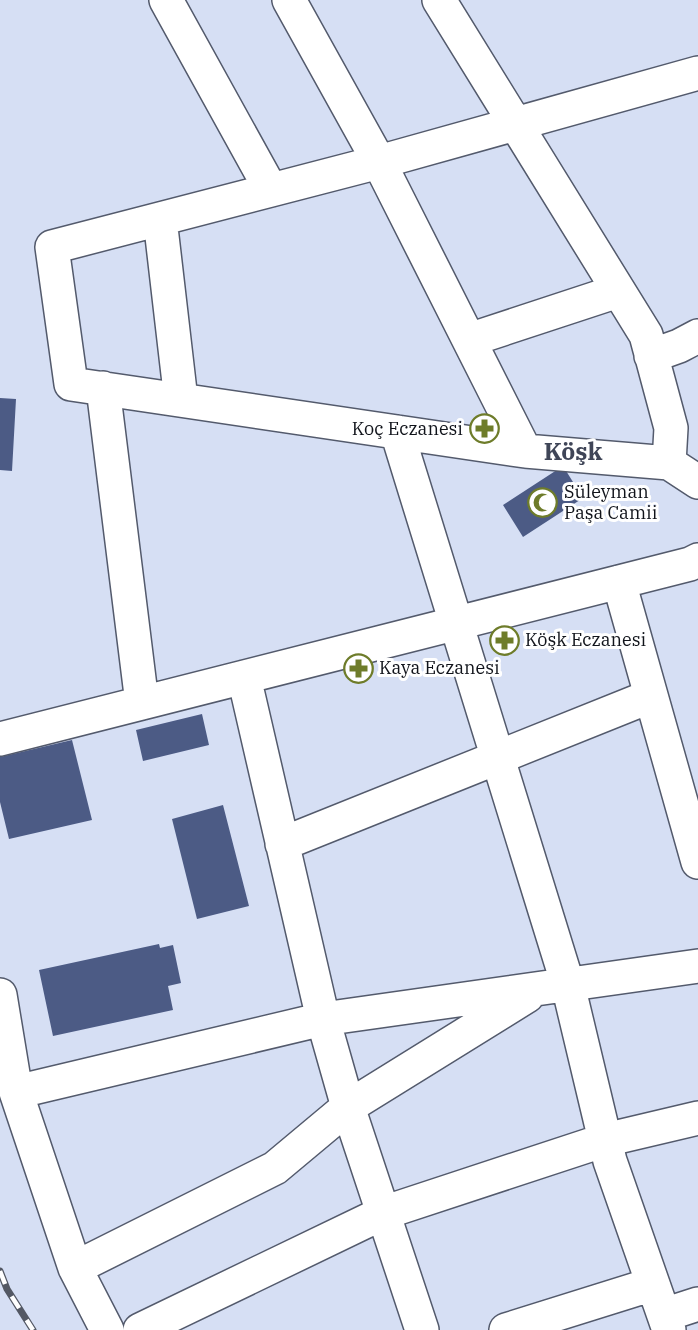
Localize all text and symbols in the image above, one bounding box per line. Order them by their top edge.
pharmacy icon: Koç Eczanesi [468,413,500,445]
place label: Koç Eczanesi [352,417,463,440]
district label: Köşk [544,435,602,467]
place label: Süleyman Paşa Camii [564,480,658,524]
mosque icon: Süleyman Paşa Camii [527,486,559,518]
pharmacy icon: Köşk Eczanesi [488,624,520,656]
place label: Köşk Eczanesi [525,628,646,651]
pharmacy icon: Kaya Eczanesi [342,652,374,684]
place label: Kaya Eczanesi [379,656,500,679]

